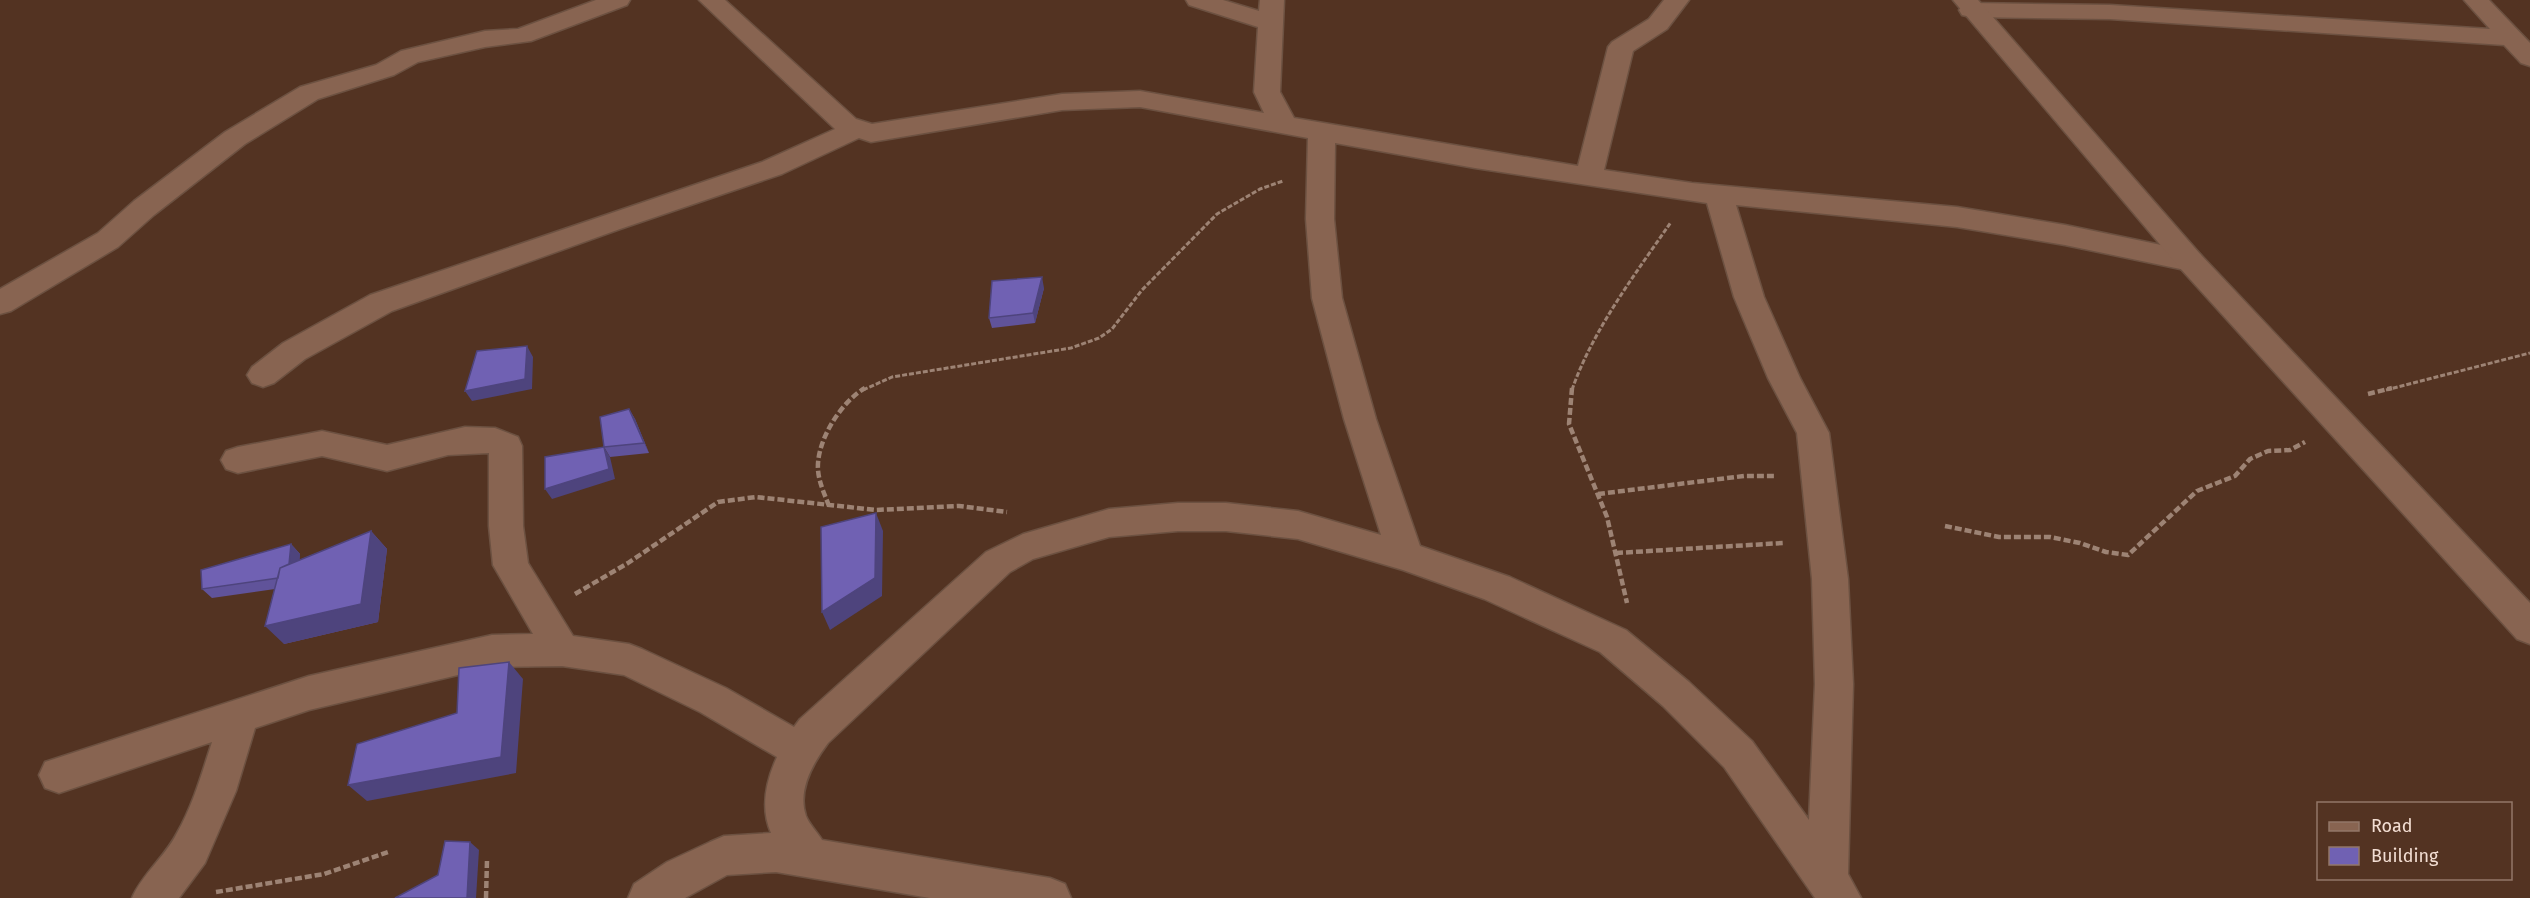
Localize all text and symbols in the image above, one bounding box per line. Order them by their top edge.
legend [2317,802,2512,880]
text: Road [2371,815,2413,837]
text: Building [2371,845,2439,867]

